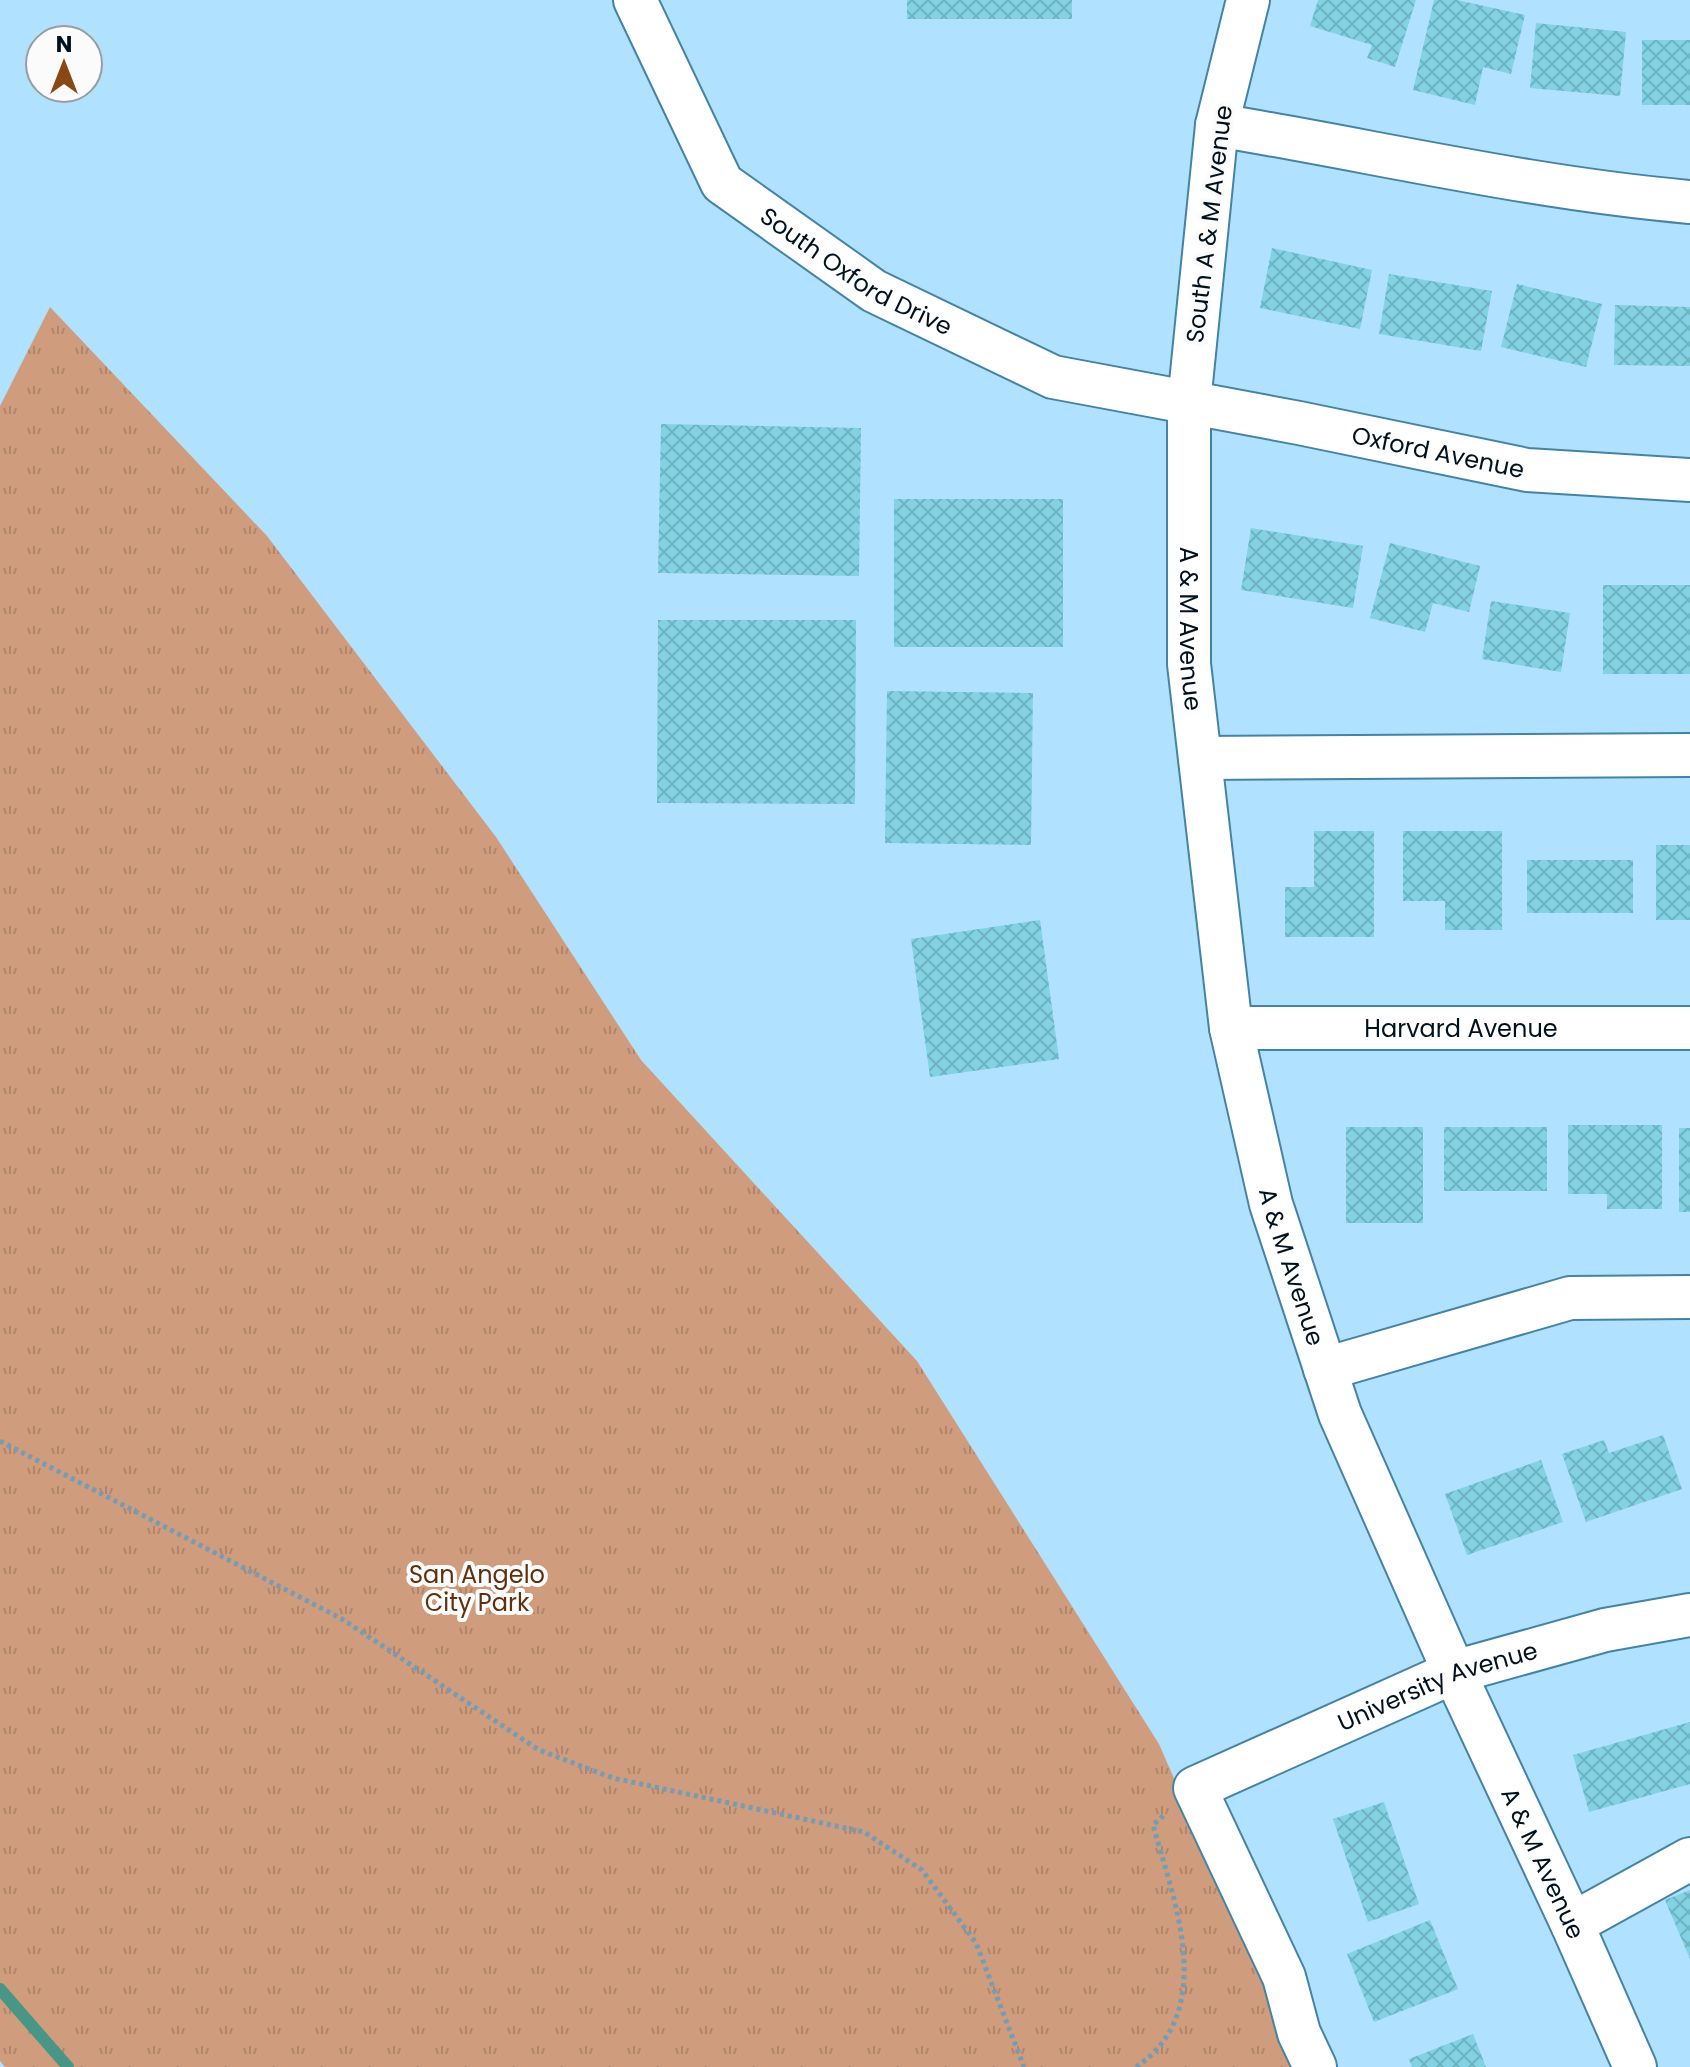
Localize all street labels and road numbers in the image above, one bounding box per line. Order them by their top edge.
street label: South A & M Avenue [1178,103,1240,345]
street label: South Oxford Drive [754,199,958,343]
street label: Oxford Avenue [1349,418,1527,486]
street label: A & M Avenue [1173,547,1211,712]
street label: Harvard Avenue [1364,1012,1558,1045]
street label: A & M Avenue [1251,1185,1333,1350]
street label: University Avenue [1332,1633,1541,1739]
street label: A & M Avenue [1494,1782,1593,1944]

